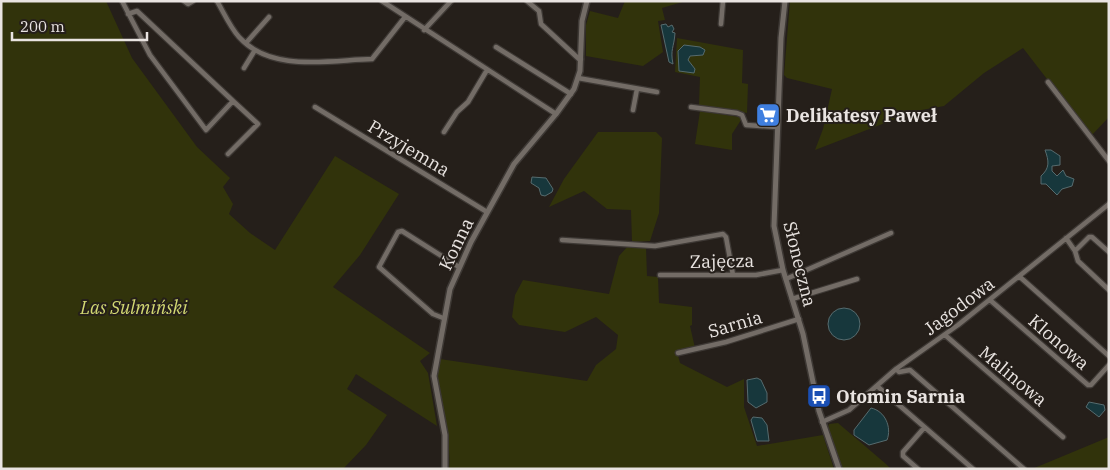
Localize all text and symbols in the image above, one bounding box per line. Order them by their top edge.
scale bar [12,10,148,42]
text: 200 m [20,17,65,36]
supermarket icon: Delikatesy Paweł [755,102,781,128]
place label: Delikatesy Paweł [786,104,937,127]
street label: Przyjemna [364,115,454,181]
street label: Konna [434,214,479,274]
street label: Słoneczna [778,219,822,309]
street label: Zajęcza [689,249,755,273]
street label: Jagodowa [919,272,999,340]
park label: Las Sulmiński [79,296,188,319]
street label: Sarnia [705,305,765,343]
street label: Klonowa [1024,309,1094,375]
street label: Malinowa [974,341,1052,411]
bus stop icon: Otomin Sarnia [806,383,832,409]
place label: Otomin Sarnia [836,385,965,408]

